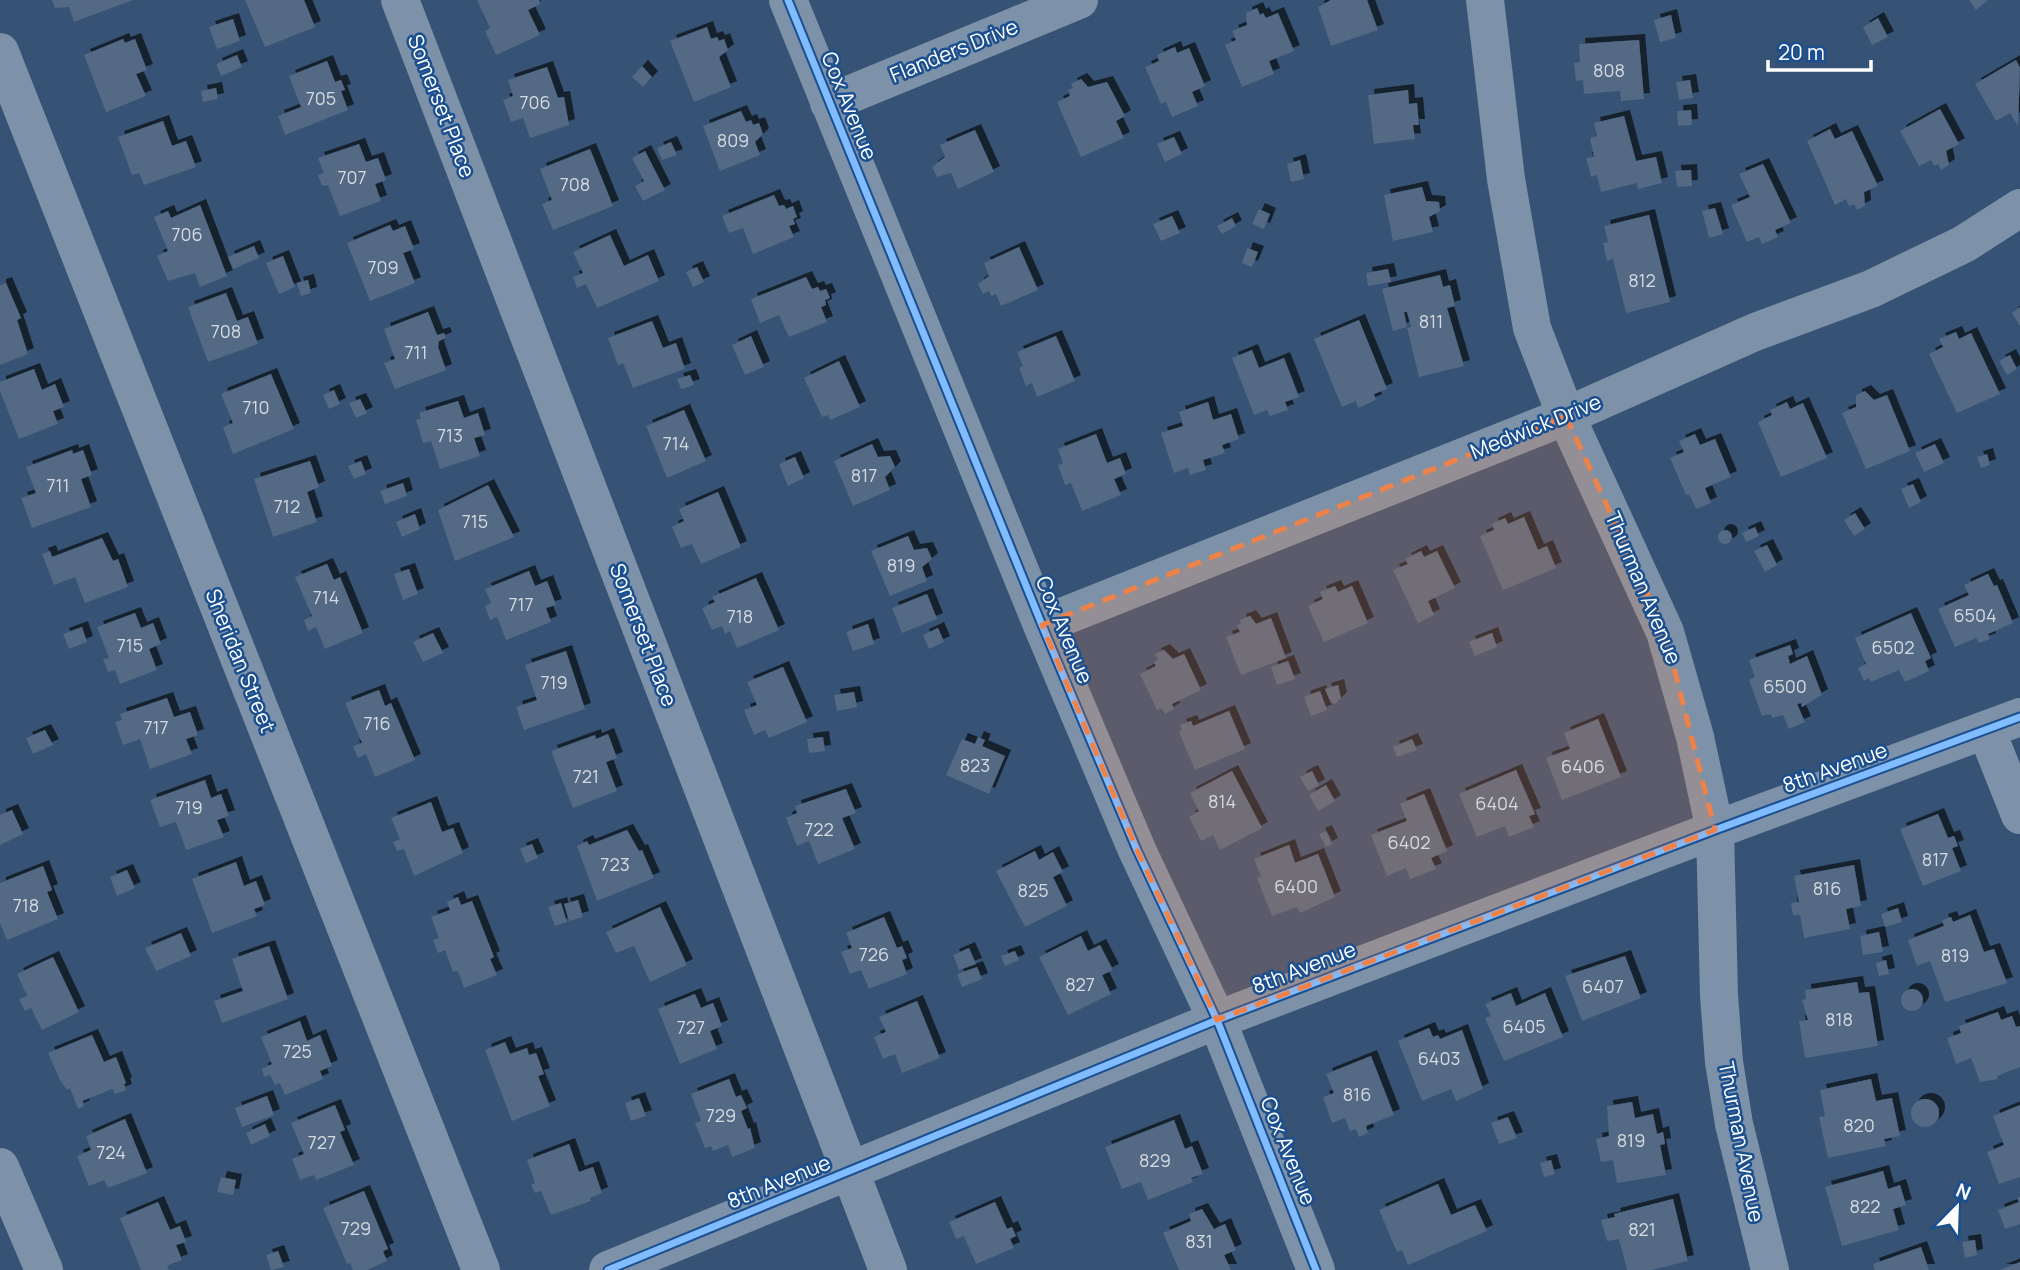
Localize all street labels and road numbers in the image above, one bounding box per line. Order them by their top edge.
street label: Flanders Drive [885,12,1022,88]
street label: Somerset Place [402,30,482,181]
street label: Cox Avenue [816,47,884,164]
street label: Medwick Drive [1466,387,1605,465]
street label: Thurman Avenue [1599,507,1689,668]
street label: Somerset Place [604,559,684,710]
street label: Cox Avenue [1030,571,1100,688]
street label: Sheridan Street [199,585,282,737]
street label: 8th Avenue [1779,735,1891,799]
street label: 8th Avenue [1248,934,1360,1000]
street label: Thurman Avenue [1713,1059,1771,1225]
street label: Cox Avenue [1255,1092,1323,1209]
street label: 8th Avenue [723,1148,834,1215]

